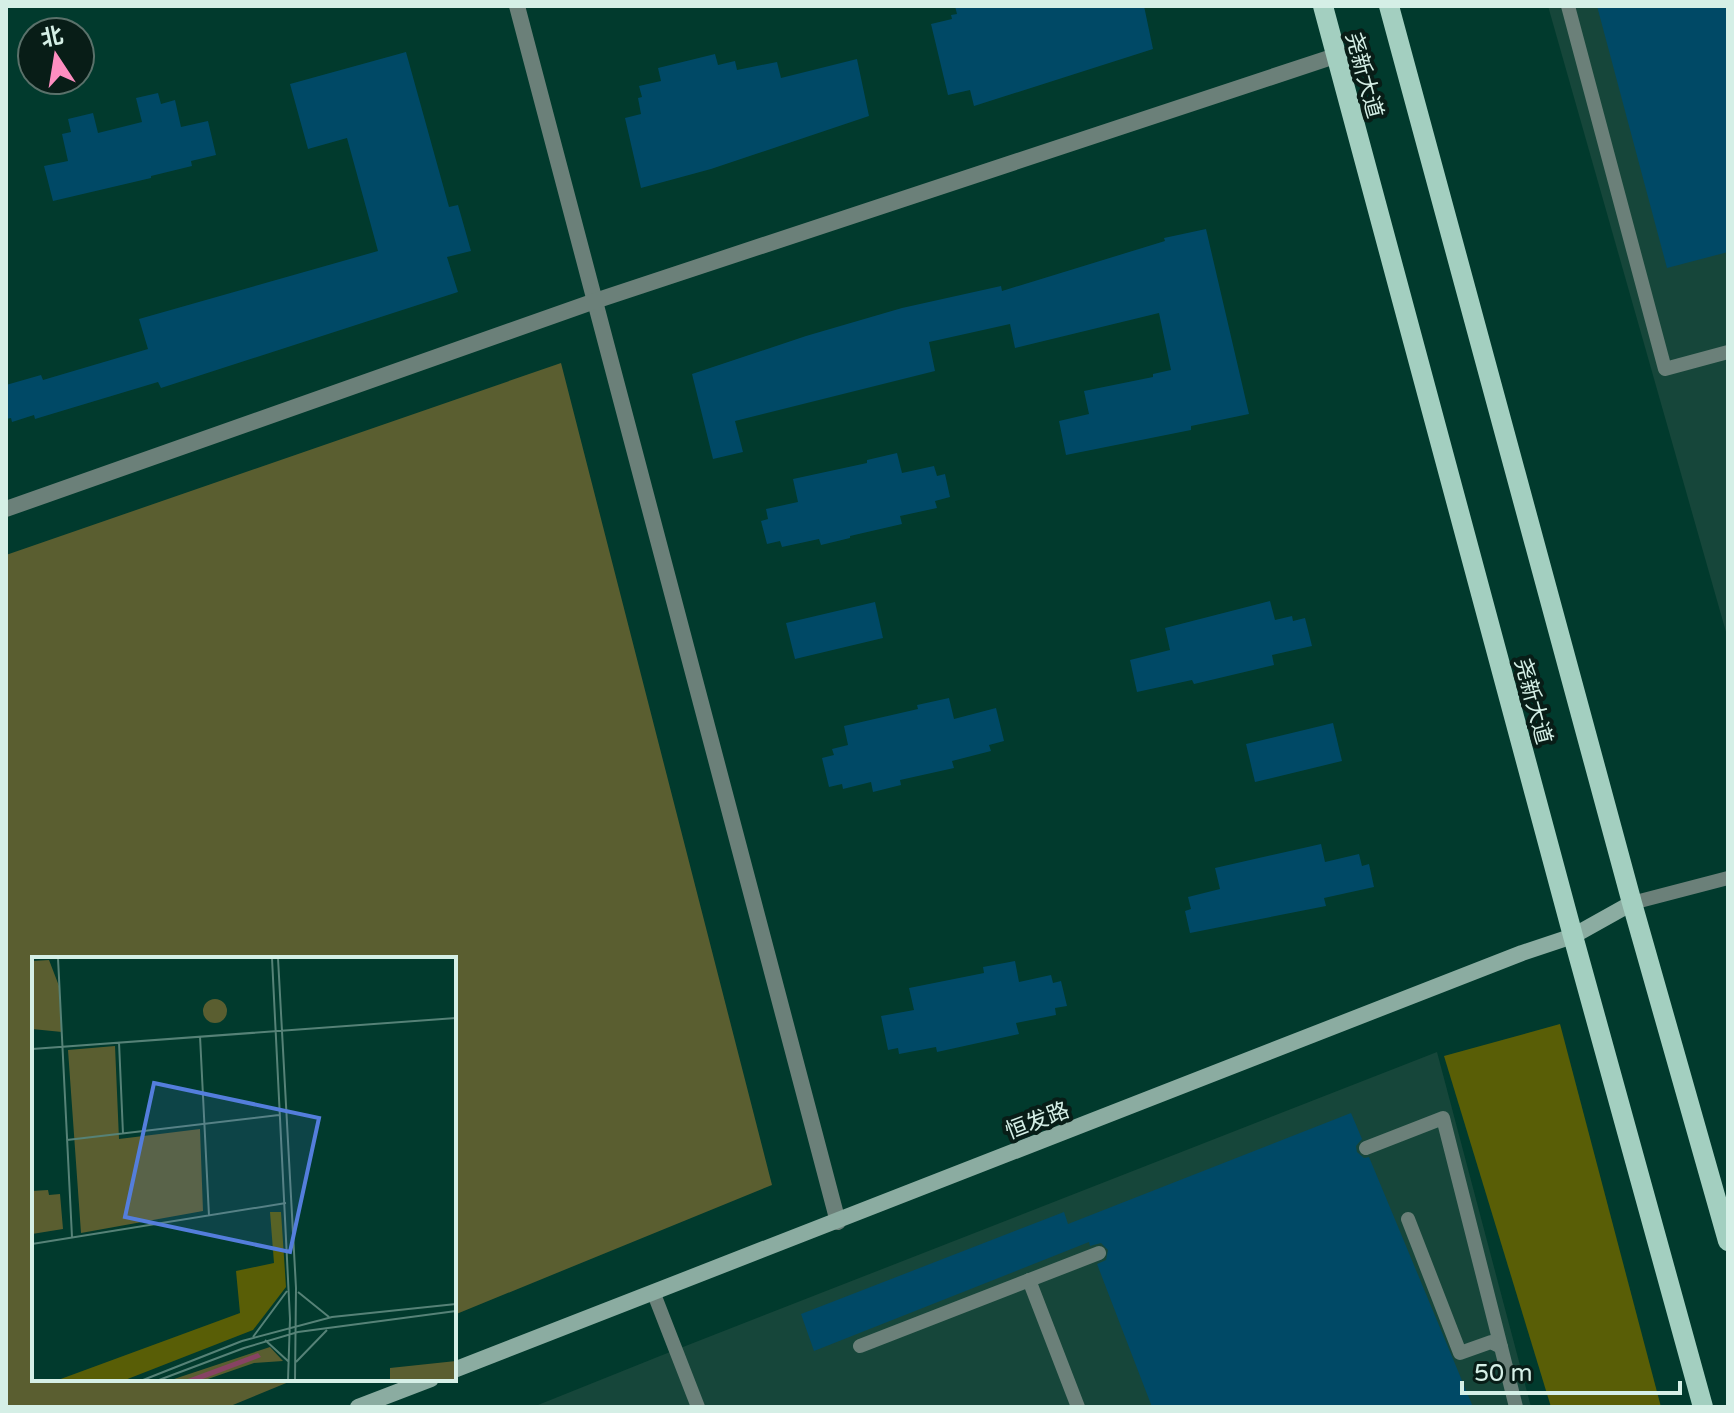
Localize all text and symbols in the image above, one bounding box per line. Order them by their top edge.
north arrow [16,16,96,96]
text: 北 [39,22,66,52]
street label: 尧新大道 [1340,29,1388,121]
street label: 尧新大道 [1509,655,1557,747]
inset map [32,957,456,1381]
street label: 恒发路 [1002,1097,1073,1145]
scale bar [1462,1345,1680,1395]
text: 50 m [1474,1359,1532,1388]

